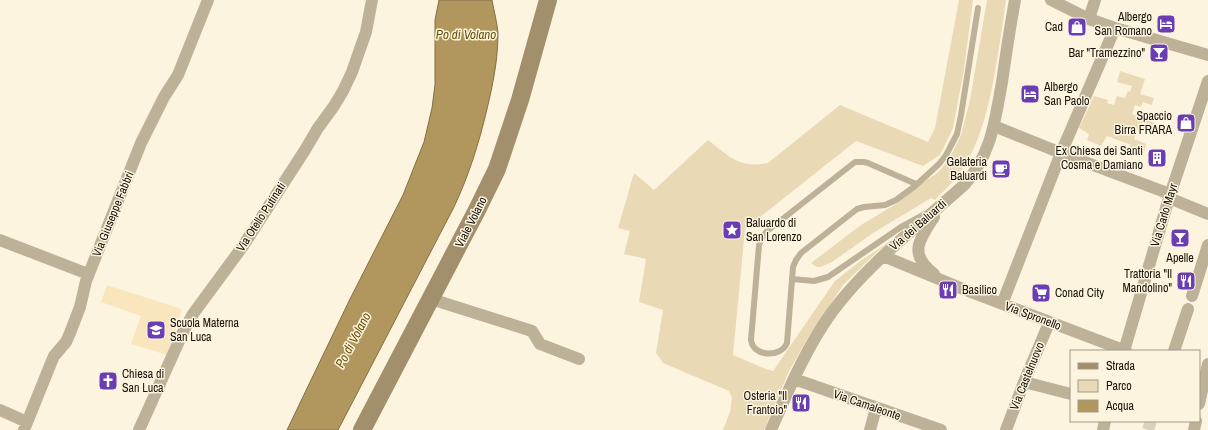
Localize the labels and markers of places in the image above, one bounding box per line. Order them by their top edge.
place label: Albergo San Romano [1095,9,1152,39]
hotel icon: Albergo San Romano [1155,13,1177,35]
shop icon: Cad [1066,16,1088,38]
place label: Cad [1045,19,1063,35]
bar icon: Bar "Tramezzino" [1148,42,1170,64]
place label: Bar "Tramezzino" [1068,45,1146,61]
place label: Albergo San Paolo [1043,79,1089,109]
hotel icon: Albergo San Paolo [1019,83,1041,105]
place label: Spaccio Birra FRARA [1115,108,1172,138]
shop icon: Spaccio Birra FRARA [1175,112,1197,134]
place label: Ex Chiesa dei Santi Cosma e Damiano [1055,143,1143,173]
building icon: Ex Chiesa dei Santi Cosma e Damiano [1146,147,1168,169]
place label: Gelateria Baluardi [947,154,988,184]
cafe icon: Gelateria Baluardi [990,158,1012,180]
place label: Baluardo di San Lorenzo [746,215,802,245]
place icon: Baluardo di San Lorenzo [721,219,743,241]
bar icon: Apelle [1169,227,1191,249]
place label: Apelle [1165,250,1194,266]
place label: Trattoria "Il Mandolino" [1123,266,1172,296]
restaurant icon: Trattoria "Il Mandolino" [1175,270,1197,292]
restaurant icon: Basilico [937,279,959,301]
place label: Basilico [962,282,997,298]
supermarket icon: Conad City [1030,282,1052,304]
place label: Conad City [1055,285,1104,301]
place label: Scuola Materna San Luca [170,315,239,345]
school or university icon: Scuola Materna San Luca [145,319,167,341]
place label: Chiesa di San Luca [122,366,164,396]
church icon: Chiesa di San Luca [97,370,119,392]
place label: Osteria "Il Frantoio" [744,388,788,418]
restaurant icon: Osteria "Il Frantoio" [790,392,812,414]

